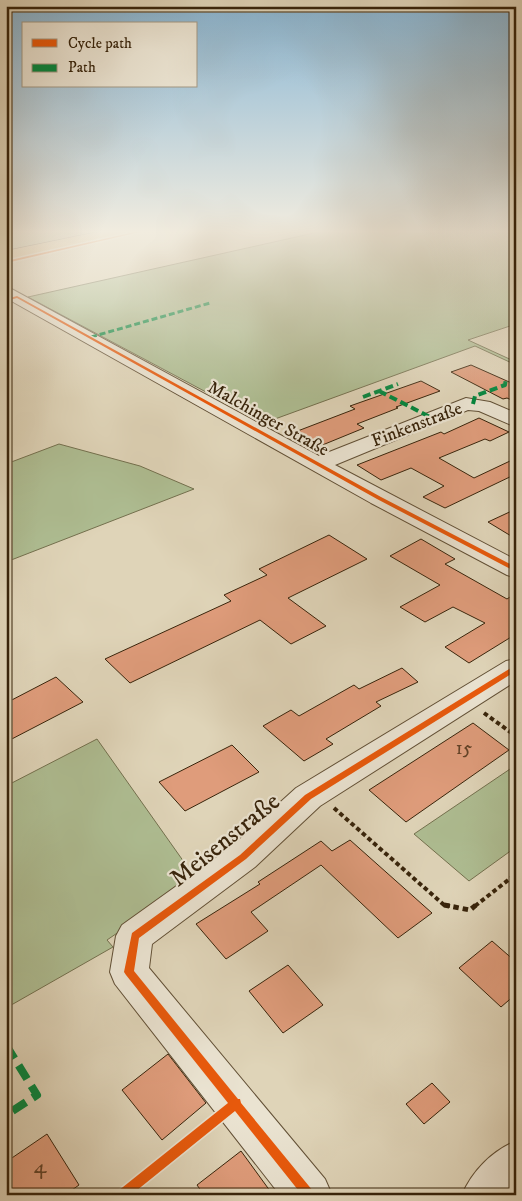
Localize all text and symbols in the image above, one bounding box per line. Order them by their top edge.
legend [22,22,198,88]
text: Cycle path [68,34,132,53]
text: Path [68,58,96,77]
street label: Malchinger Straße [203,377,333,461]
street label: Finkenstraße [369,398,465,452]
house number: 15 [456,737,473,760]
street label: Meisenstraße [164,786,286,894]
house number: 4 [34,1153,48,1180]

